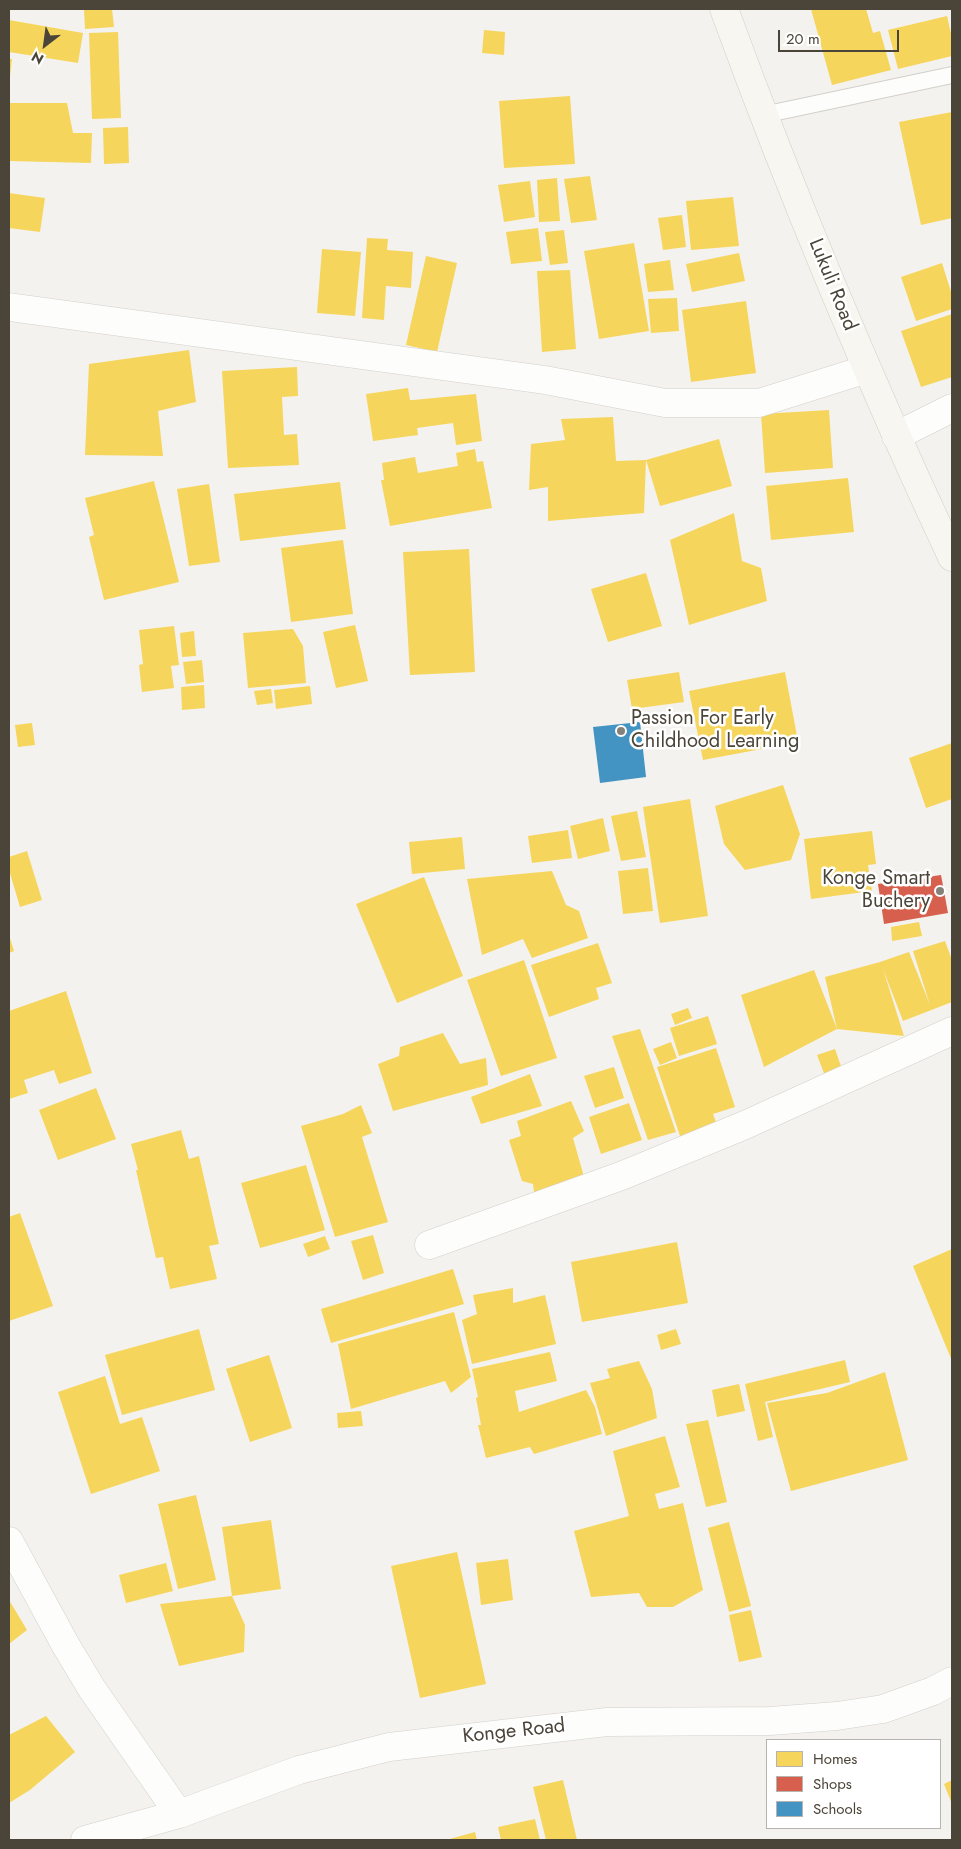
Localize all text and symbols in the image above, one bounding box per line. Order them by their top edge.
north arrow [20,20,70,70]
scale bar [781,20,902,52]
text: 20 m [786,28,820,50]
text: N [28,47,47,69]
street label: Lukuli Road [803,235,861,335]
place label: Passion For Early Childhood Learning [631,707,800,754]
marker: Passion For Early Childhood Learning [615,725,627,737]
place label: Konge Smart Buchery [822,867,930,914]
marker: Konge Smart Buchery [934,885,946,897]
street label: Konge Road [462,1715,566,1749]
legend [766,1739,941,1829]
text: Homes [813,1748,857,1770]
text: Shops [813,1773,852,1795]
text: Schools [813,1798,862,1820]

